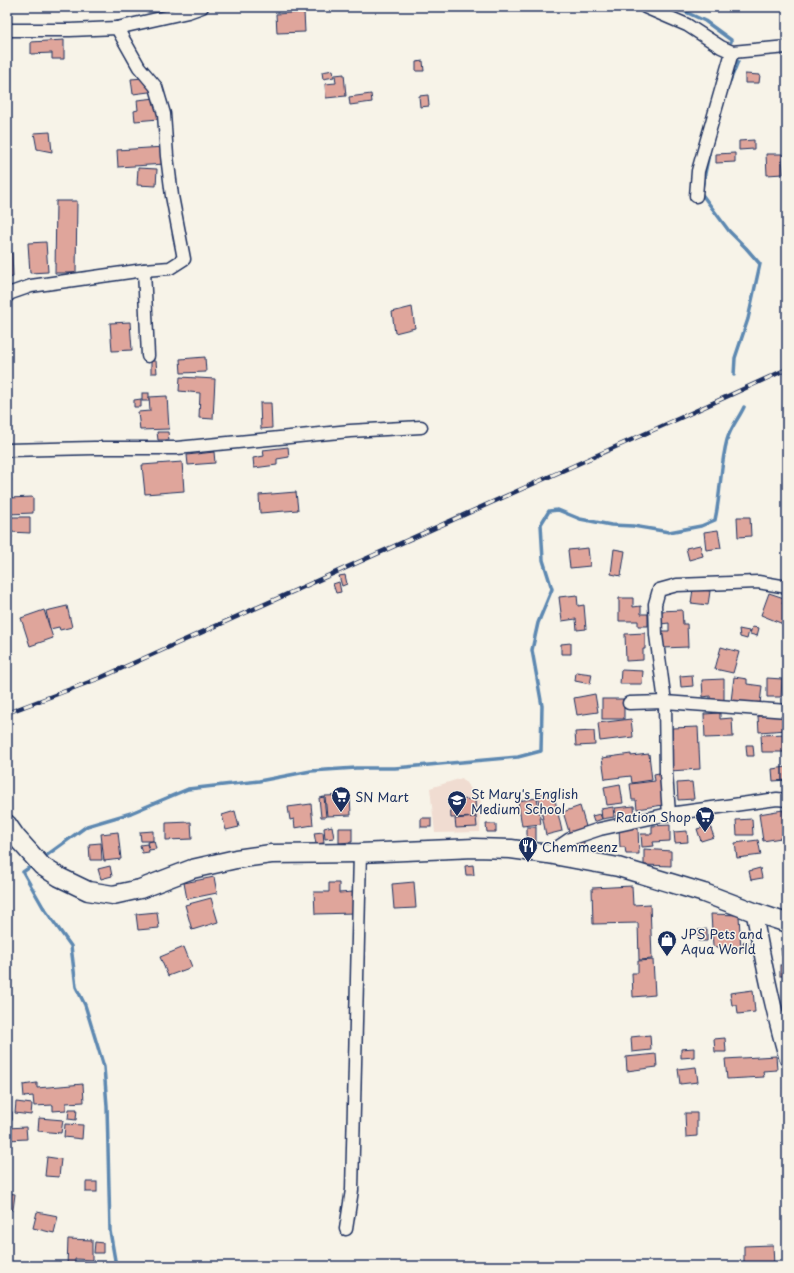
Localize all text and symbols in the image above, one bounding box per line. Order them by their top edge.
place label: St Mary's English Medium School [471,784,578,818]
supermarket icon: SN Mart [330,785,352,813]
place label: SN Mart [355,787,409,806]
school or university icon: St Mary's English Medium School [446,789,468,817]
supermarket icon: Ration Shop [694,805,716,833]
place label: Ration Shop [616,807,691,826]
restaurant icon: Chemmeenz [517,835,539,863]
place label: Chemmeenz [542,837,618,856]
place label: JPS Pets and Aqua World [681,924,763,958]
shop icon: JPS Pets and Aqua World [656,929,678,957]

